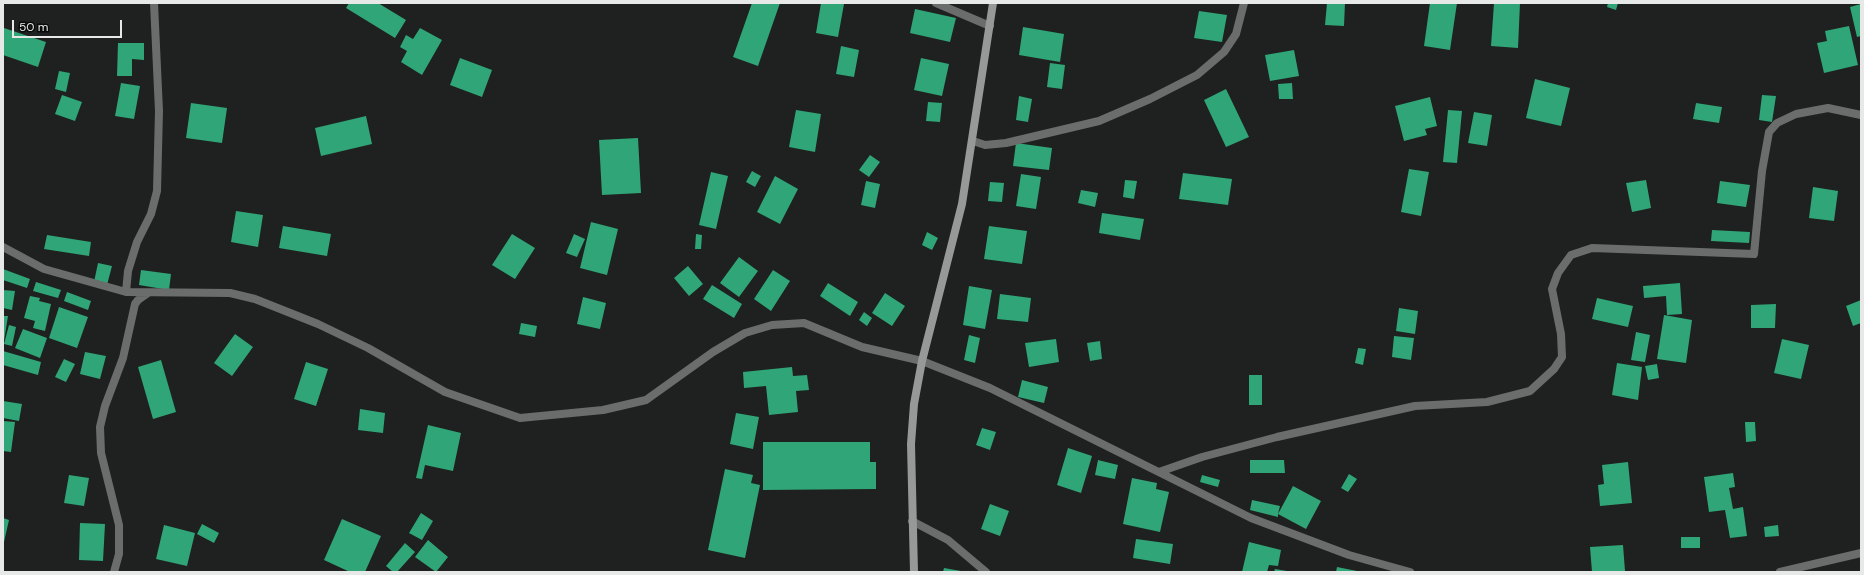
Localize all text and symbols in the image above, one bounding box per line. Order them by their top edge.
scale bar [14,12,124,38]
text: 50 m [19,19,48,35]

